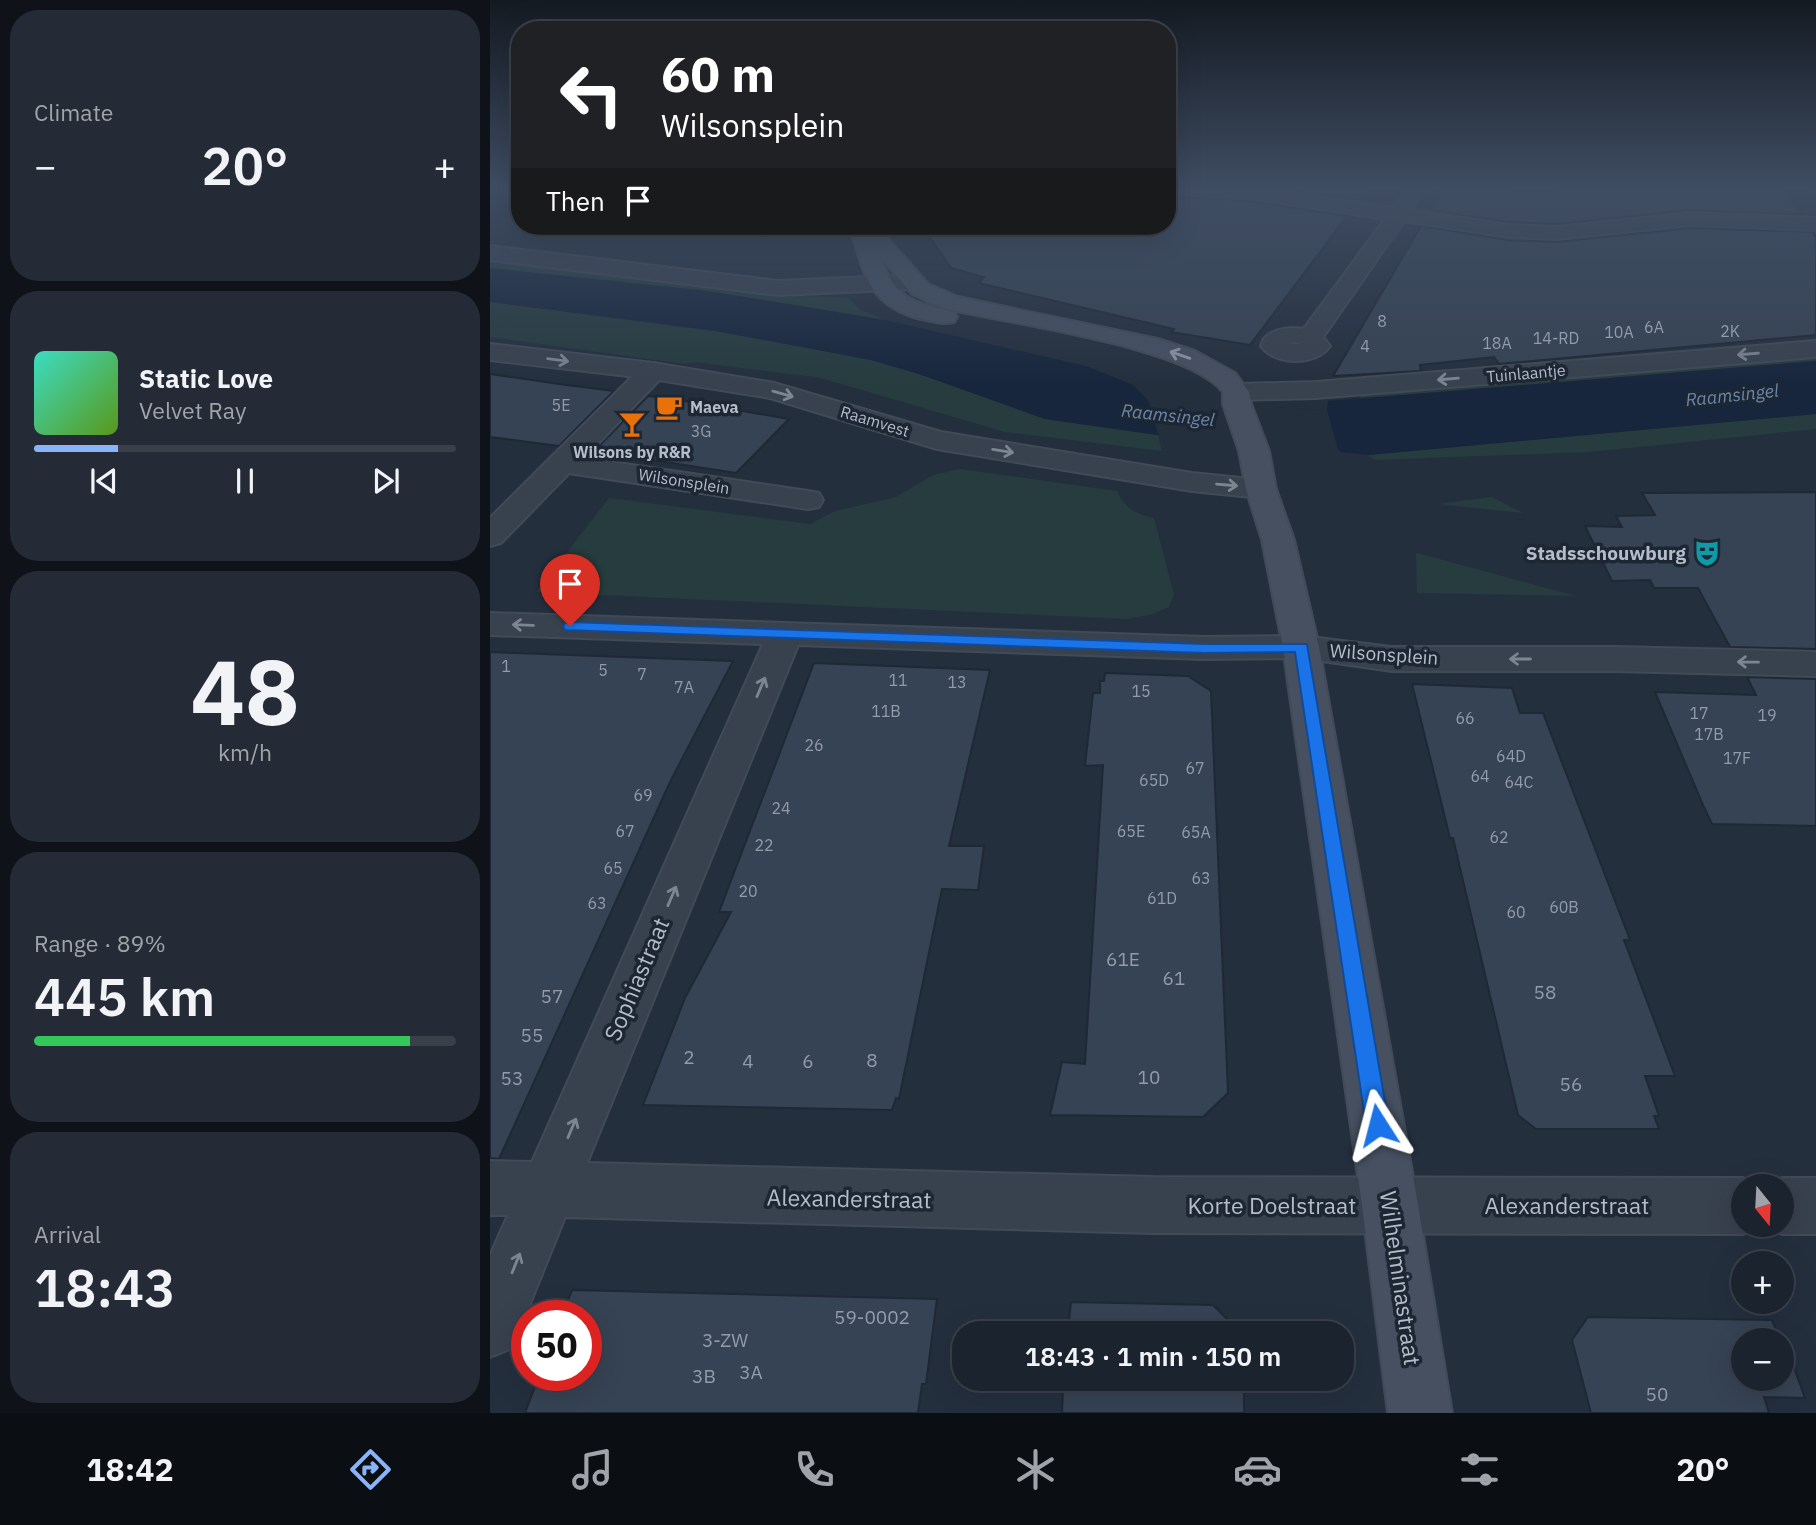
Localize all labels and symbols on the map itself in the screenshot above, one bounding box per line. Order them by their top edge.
house number: 8 [1377,311,1387,331]
house number: 6A [1644,317,1664,337]
house number: 2K [1720,321,1740,341]
house number: 10A [1604,322,1634,342]
house number: 14-RD [1533,328,1579,348]
house number: 18A [1482,333,1512,353]
house number: 4 [1360,336,1370,356]
one-way arrow [1170,348,1192,360]
one-way arrow [1737,348,1760,361]
one-way arrow [546,354,569,367]
street label: Tuinlaantje [1486,360,1567,386]
one-way arrow [1437,373,1460,386]
water label: Raamsingel [1684,379,1780,411]
one-way arrow [771,388,793,401]
cafe icon: Maeva [654,392,684,422]
house number: 5E [552,395,570,415]
place label: Maeva [690,397,739,417]
water label: Raamsingel [1120,399,1216,431]
street label: Raamvest [838,401,912,441]
bar icon: Wilsons by R&R [617,409,647,439]
house number: 3G [691,421,711,441]
place label: Wilsons by R&R [573,442,691,462]
one-way arrow [991,445,1013,458]
street label: Wilsonsplein [637,464,731,498]
one-way arrow [1215,479,1238,492]
theatre icon: Stadsschouwburg [1692,538,1722,568]
place label: Stadsschouwburg [1526,541,1686,565]
pin [540,554,600,626]
one-way arrow [512,618,535,631]
street label: Wilsonsplein [1329,638,1439,670]
one-way arrow [1509,652,1532,666]
house number: 1 [501,656,511,676]
one-way arrow [1737,656,1760,669]
house number: 5 [598,660,608,680]
house number: 7 [637,664,647,684]
house number: 11 [888,670,908,690]
house number: 13 [947,672,967,692]
house number: 7A [674,677,694,697]
one-way arrow [755,677,768,698]
house number: 15 [1131,681,1151,701]
house number: 11B [871,701,901,721]
house number: 17 [1689,703,1709,723]
house number: 19 [1757,705,1777,725]
house number: 66 [1455,708,1475,728]
house number: 17B [1694,724,1724,744]
house number: 26 [804,735,824,755]
house number: 64D [1496,746,1526,766]
house number: 17F [1723,748,1751,768]
house number: 67 [1185,758,1205,778]
house number: 64 [1470,766,1490,786]
house number: 65D [1139,770,1169,790]
house number: 64C [1504,772,1534,792]
house number: 69 [633,785,653,805]
house number: 24 [771,798,791,818]
house number: 67 [615,821,635,841]
house number: 65E [1117,821,1145,841]
house number: 65A [1181,822,1211,842]
house number: 62 [1489,827,1509,847]
house number: 22 [754,835,774,855]
house number: 65 [603,858,623,878]
house number: 63 [1191,868,1211,888]
house number: 20 [738,881,758,901]
one-way arrow [666,886,679,908]
house number: 61D [1147,888,1177,908]
house number: 63 [587,893,607,913]
house number: 60B [1549,897,1579,917]
house number: 60 [1506,902,1526,922]
street label: Sophiastraat [597,913,675,1045]
house number: 61E [1106,947,1140,971]
house number: 61 [1163,966,1185,990]
house number: 58 [1534,980,1556,1004]
house number: 57 [541,984,563,1008]
house number: 55 [521,1023,543,1047]
house number: 2 [683,1045,695,1069]
house number: 8 [866,1048,878,1072]
house number: 4 [742,1049,754,1073]
house number: 6 [802,1049,814,1073]
house number: 10 [1138,1065,1160,1089]
house number: 53 [501,1066,523,1090]
house number: 56 [1560,1072,1582,1096]
position arrow [1341,1088,1415,1162]
one-way arrow [567,1118,580,1139]
north arrow [1731,1174,1794,1237]
street label: Alexanderstraat [766,1182,932,1214]
street label: Wilhelminastraat [1374,1189,1428,1367]
street label: Korte Doelstraat [1188,1190,1356,1220]
street label: Alexanderstraat [1485,1190,1649,1220]
one-way arrow [510,1253,523,1274]
speed limit sign: 50 [511,1300,602,1391]
house number: 59-0002 [834,1305,910,1329]
house number: 3-ZW [702,1328,748,1352]
house number: 3A [739,1360,763,1384]
house number: 3B [692,1364,716,1388]
house number: 50 [1646,1382,1668,1406]

